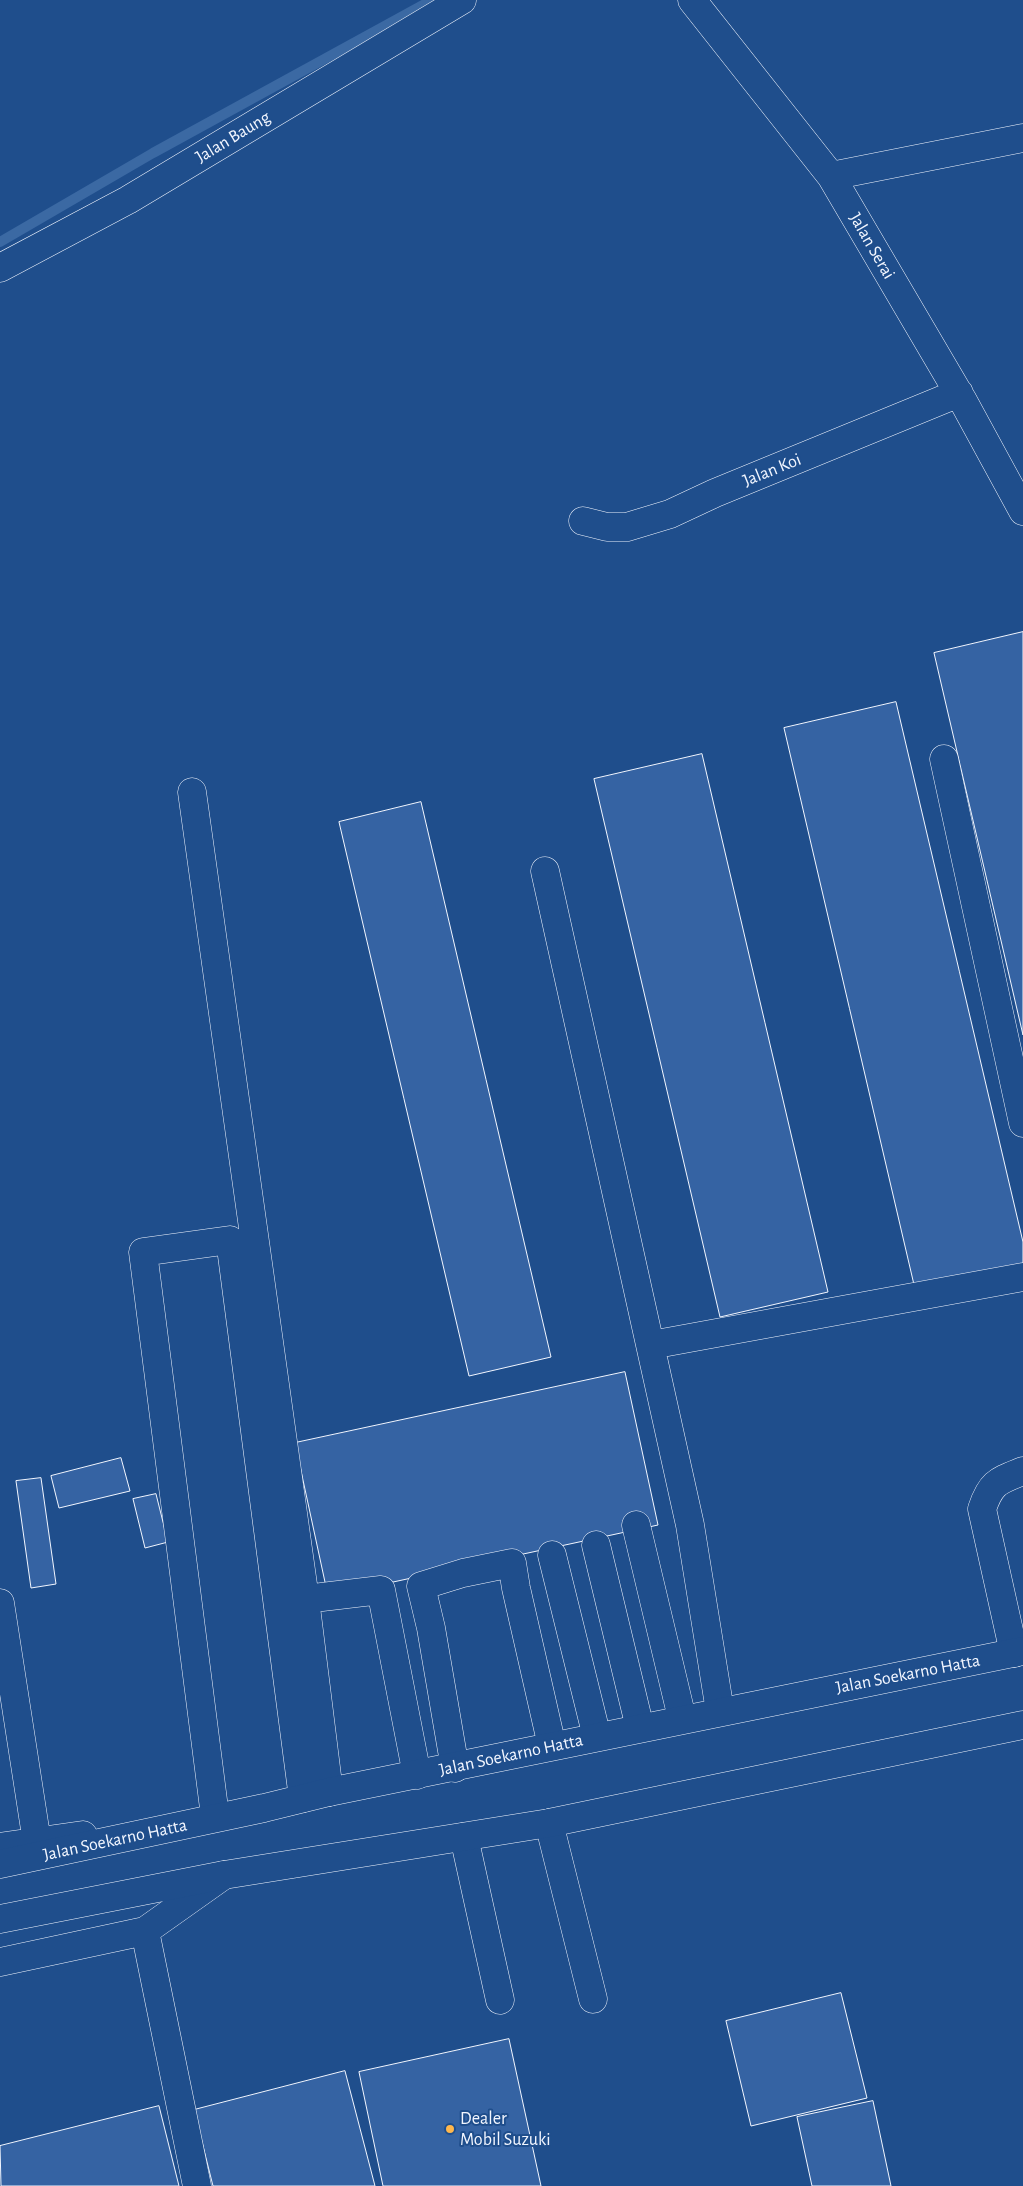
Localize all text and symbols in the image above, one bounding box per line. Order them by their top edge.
street label: Jalan Baung [192,106,274,168]
street label: Jalan Serai [844,209,900,283]
street label: Jalan Koi [740,449,804,491]
street label: Jalan Soekarno Hatta [834,1649,982,1699]
street label: Jalan Soekarno Hatta [437,1729,585,1781]
street label: Jalan Soekarno Hatta [41,1814,189,1866]
place label: Dealer Mobil Suzuki [460,2108,551,2150]
marker: Dealer Mobil Suzuki [444,2123,456,2135]

